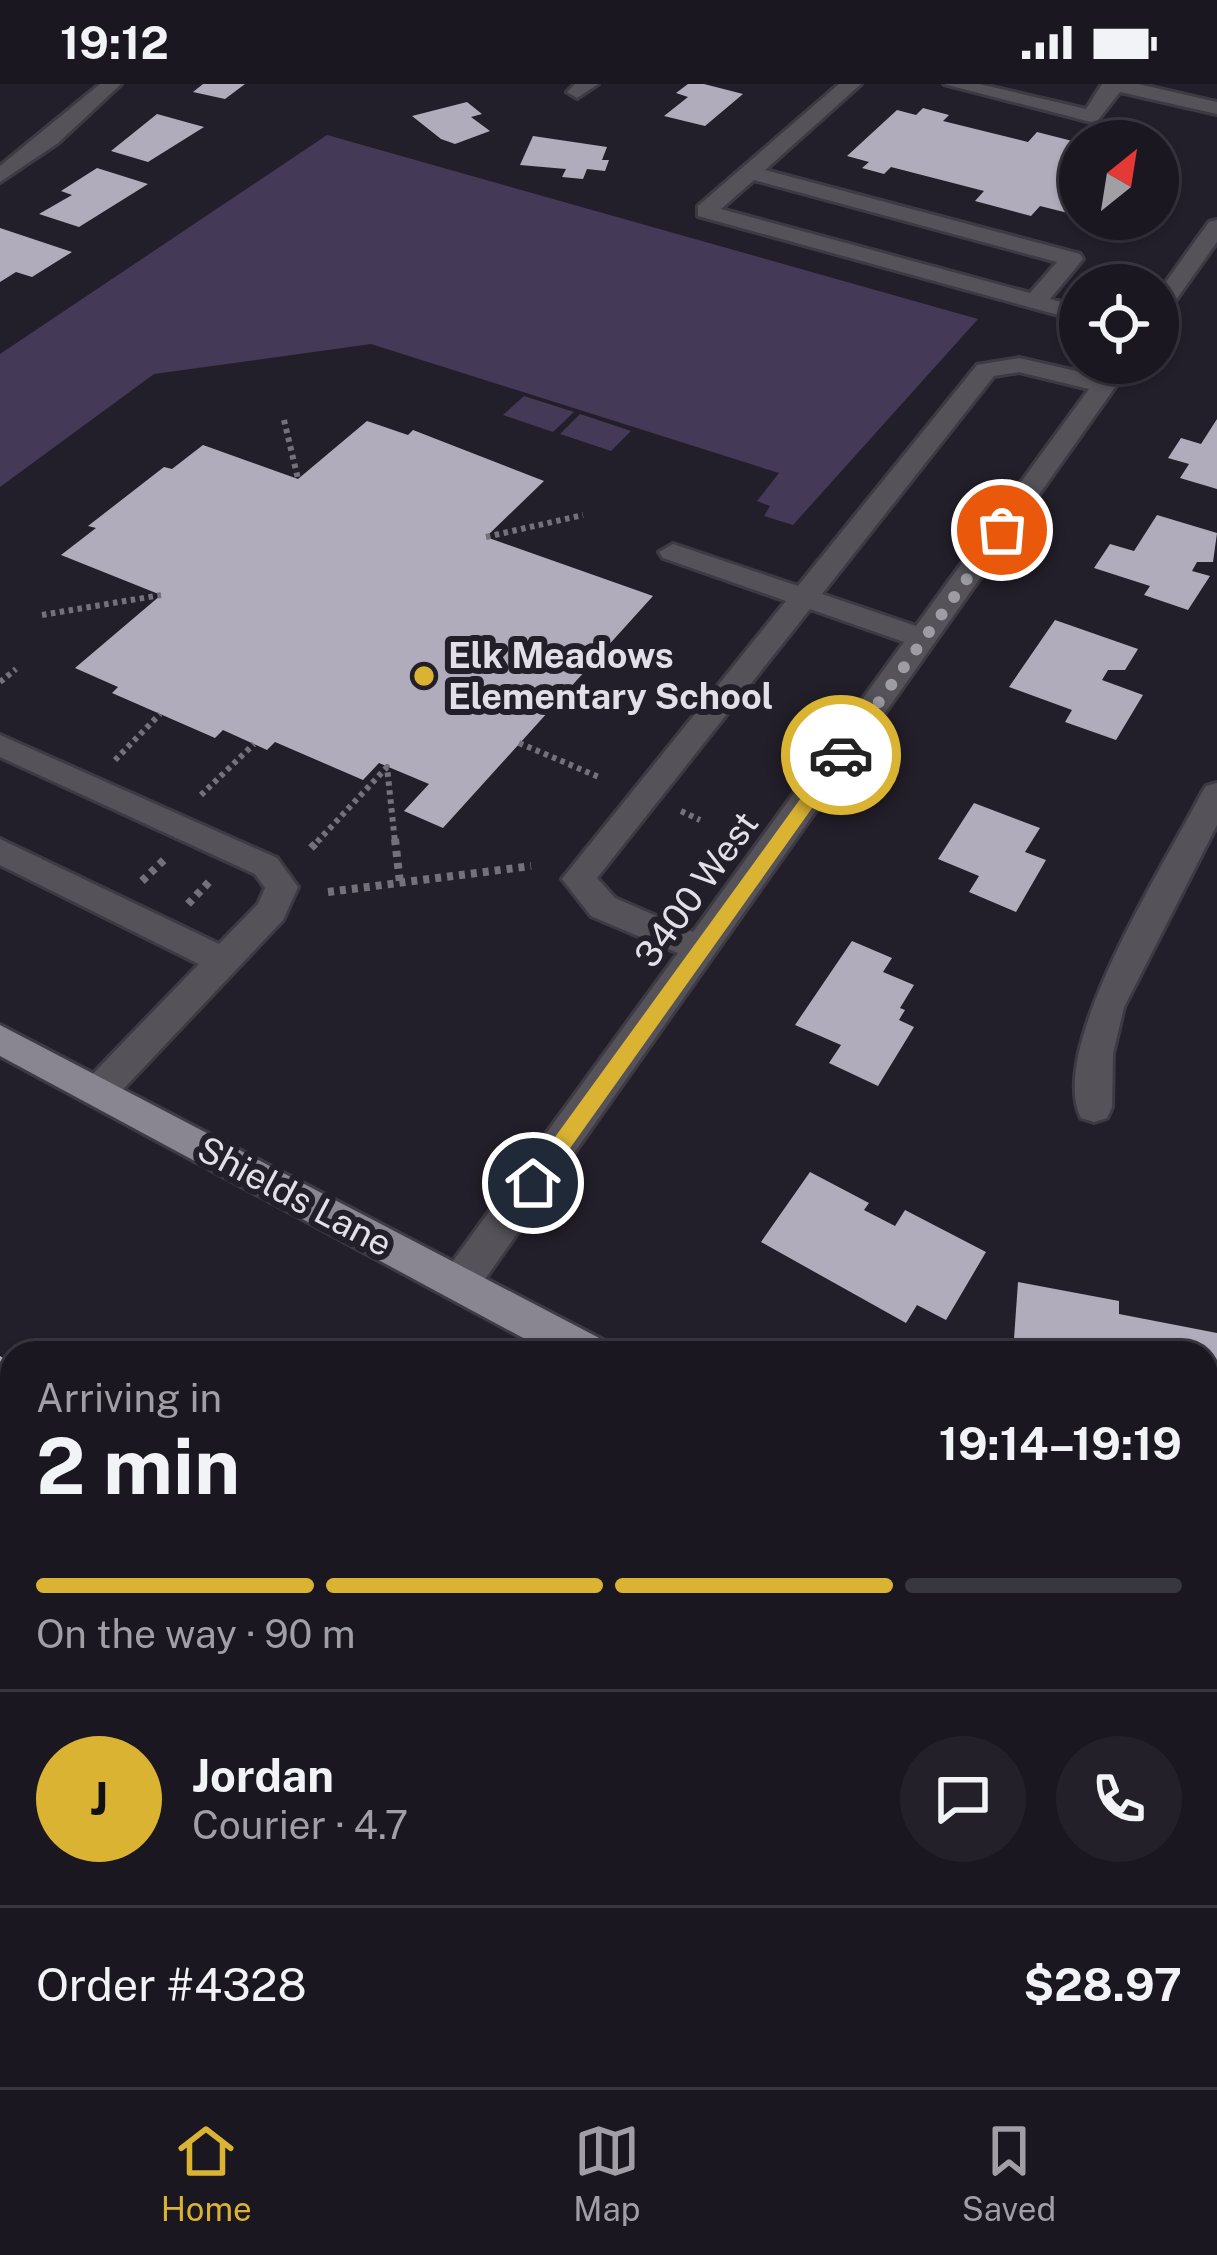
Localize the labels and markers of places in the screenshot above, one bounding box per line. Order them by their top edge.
pin [951,479,1053,581]
place label: Elk Meadows Elementary School [448,634,773,717]
marker: Elk Meadows Elementary School [411,663,437,689]
pin [482,1132,584,1234]

